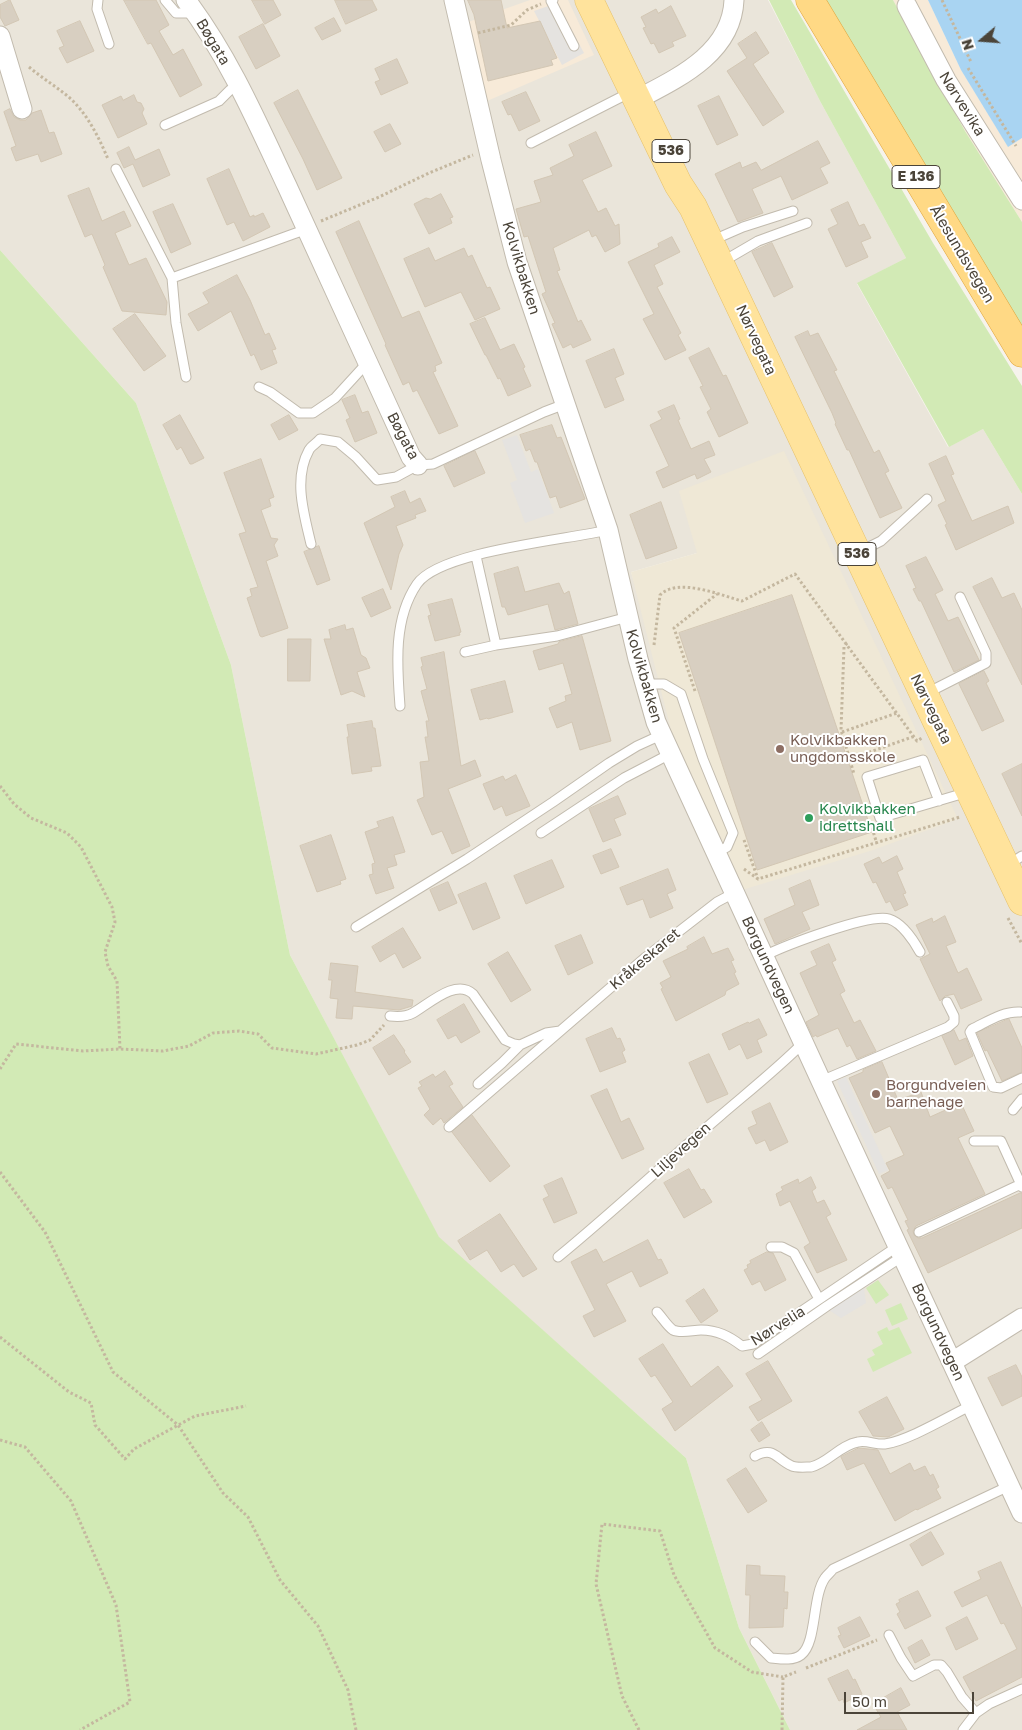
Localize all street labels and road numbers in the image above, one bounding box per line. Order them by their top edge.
street label: Bøgata [192,15,234,69]
street label: Nørvevika [935,69,989,139]
road number: 536 [652,140,690,162]
road number: E 136 [892,166,940,188]
street label: Ålesundsvegen [926,202,998,306]
street label: Kolvikbakken [498,219,544,317]
street label: Nørvegata [732,302,780,378]
street label: Bøgata [383,409,423,463]
road number: 536 [838,542,876,566]
street label: Kolvikbakken [622,627,666,725]
street label: Nørvegata [906,671,956,747]
street label: Borgundvegen [738,913,798,1017]
street label: Kråkeskaret [606,924,684,994]
street label: Liljevegen [648,1119,714,1181]
street label: Borgundvegen [908,1280,968,1384]
street label: Nørvelia [747,1302,809,1350]

